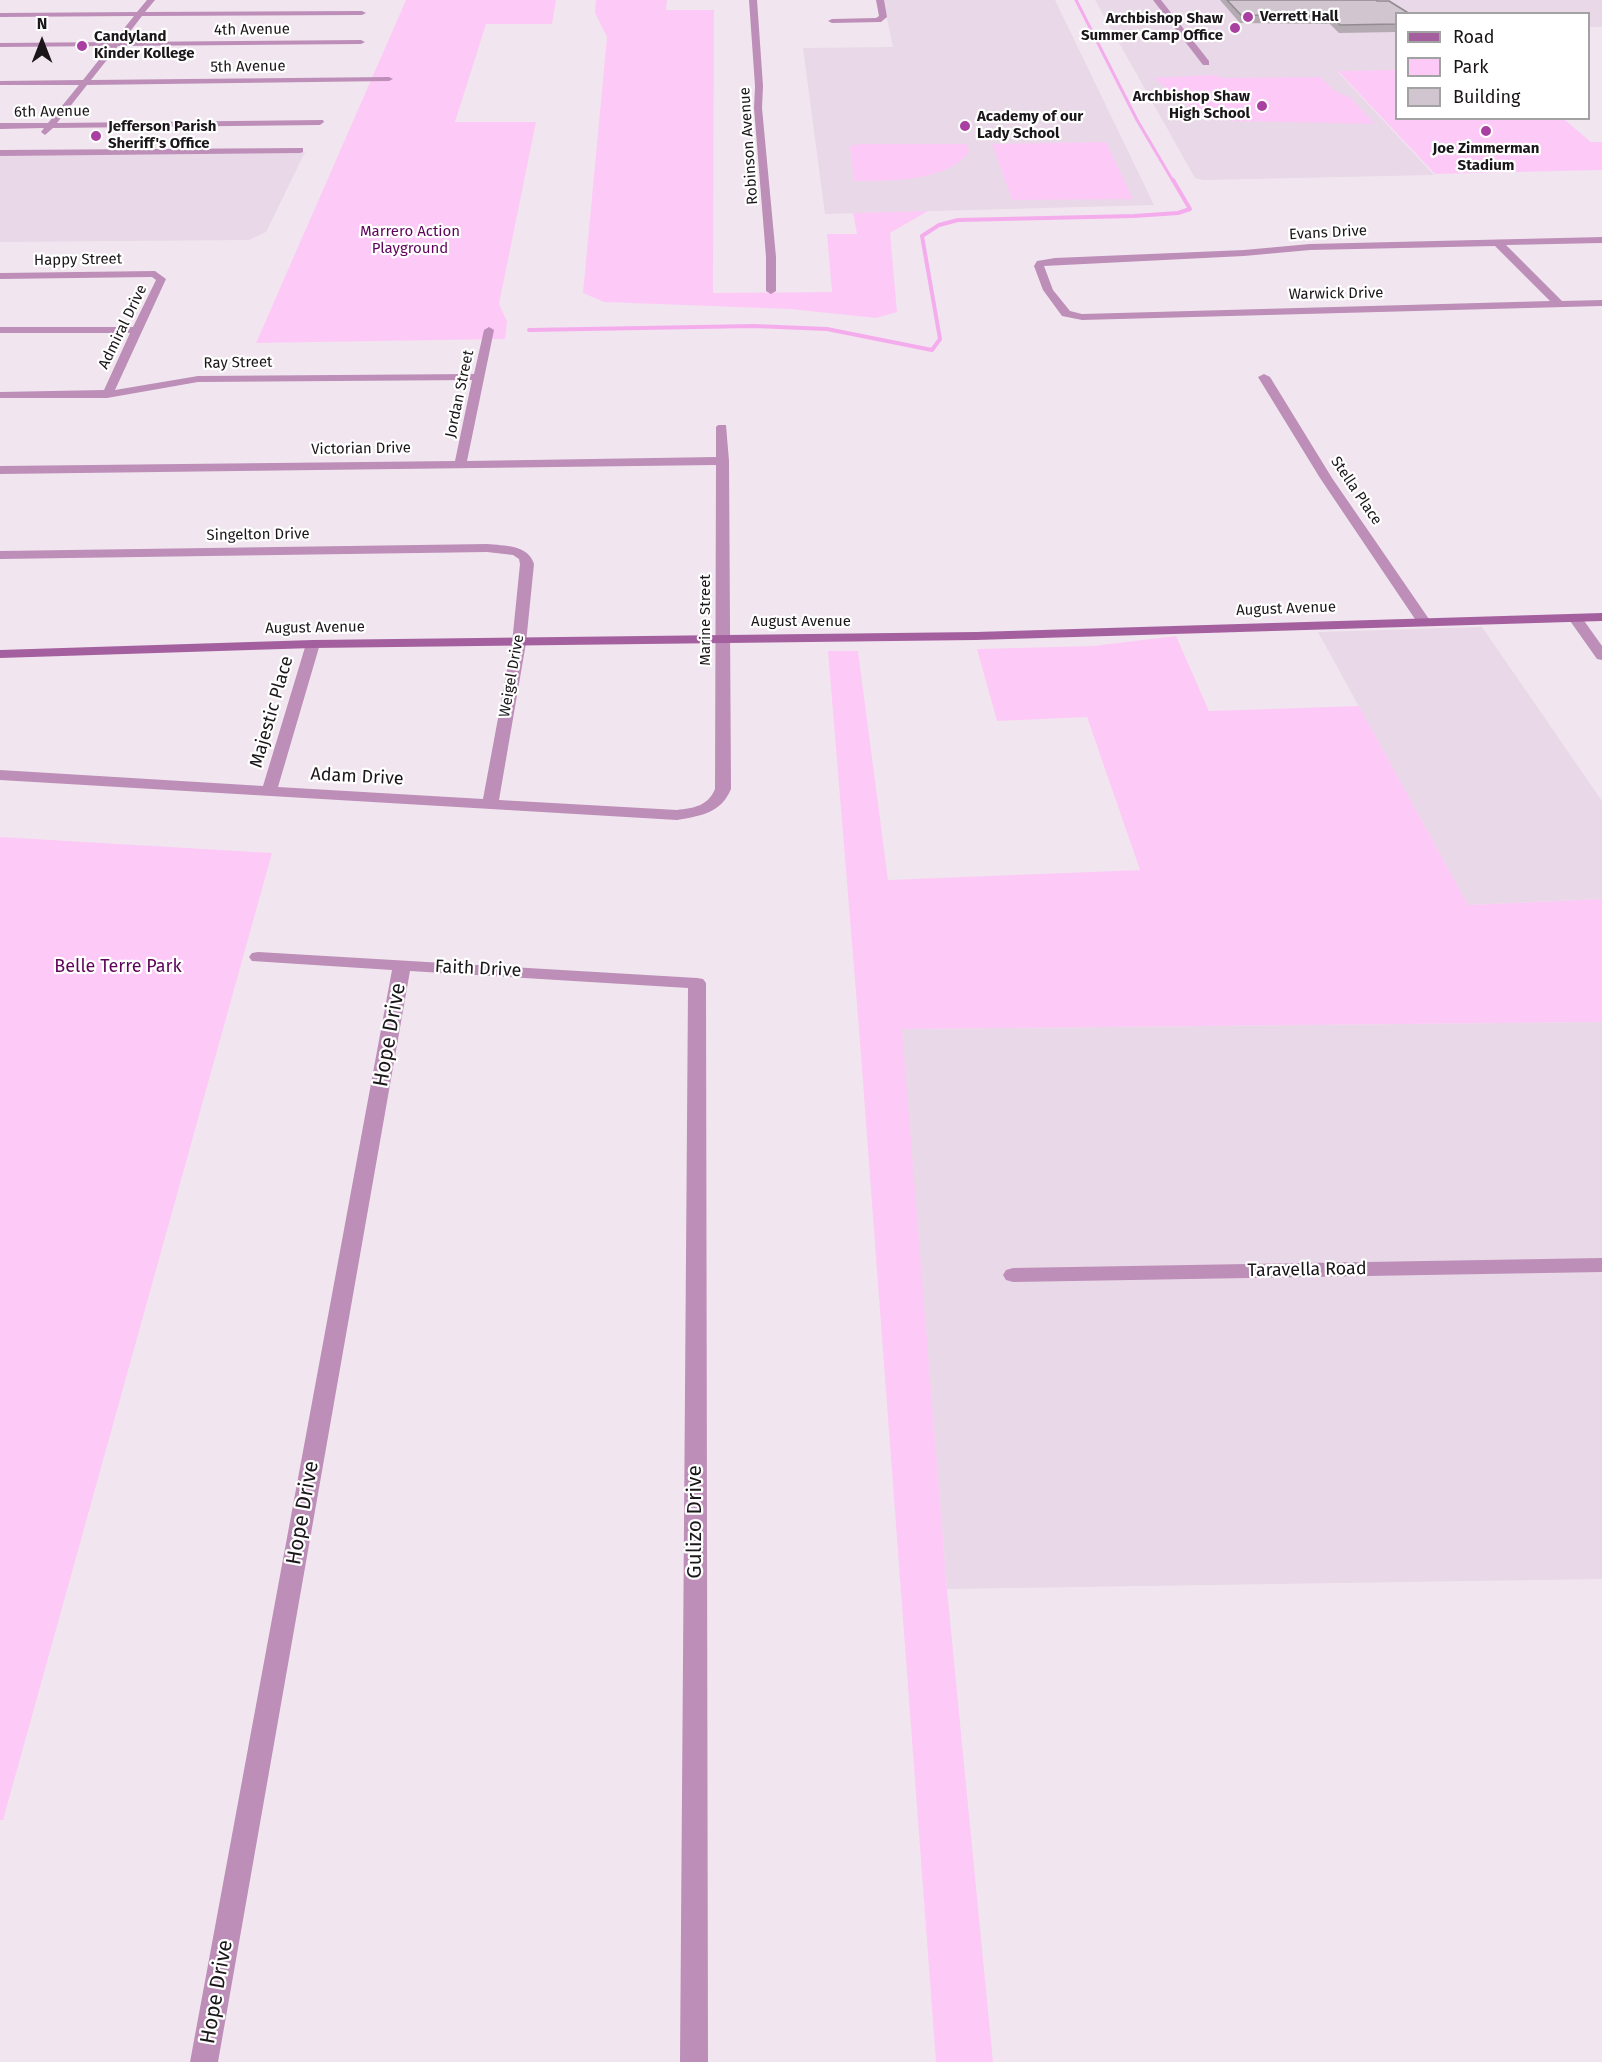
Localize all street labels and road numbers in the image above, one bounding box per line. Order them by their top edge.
street label: 4th Avenue [214,20,290,40]
street label: 5th Avenue [210,57,286,77]
street label: Robinson Avenue [736,87,762,205]
street label: 6th Avenue [14,102,90,122]
street label: Evans Drive [1289,222,1367,244]
street label: Happy Street [34,250,122,270]
street label: Admiral Drive [95,282,151,372]
street label: Warwick Drive [1288,284,1384,304]
street label: Jordan Street [442,348,478,440]
street label: Ray Street [203,353,273,373]
street label: Victorian Drive [311,439,411,459]
street label: Stella Place [1327,453,1385,529]
street label: Singelton Drive [206,525,310,545]
street label: Marine Street [697,574,715,666]
street label: August Avenue [1236,598,1336,620]
street label: August Avenue [751,613,851,631]
street label: August Avenue [265,618,365,638]
street label: Weigel Drive [496,633,528,719]
street label: Majestic Place [246,654,298,770]
street label: Adam Drive [310,764,404,790]
street label: Faith Drive [434,956,522,982]
street label: Hope Drive [368,981,412,1089]
street label: Taravella Road [1247,1258,1367,1282]
street label: Hope Drive [281,1459,325,1567]
street label: Gulizo Drive [682,1465,708,1579]
street label: Hope Drive [195,1938,239,2046]

